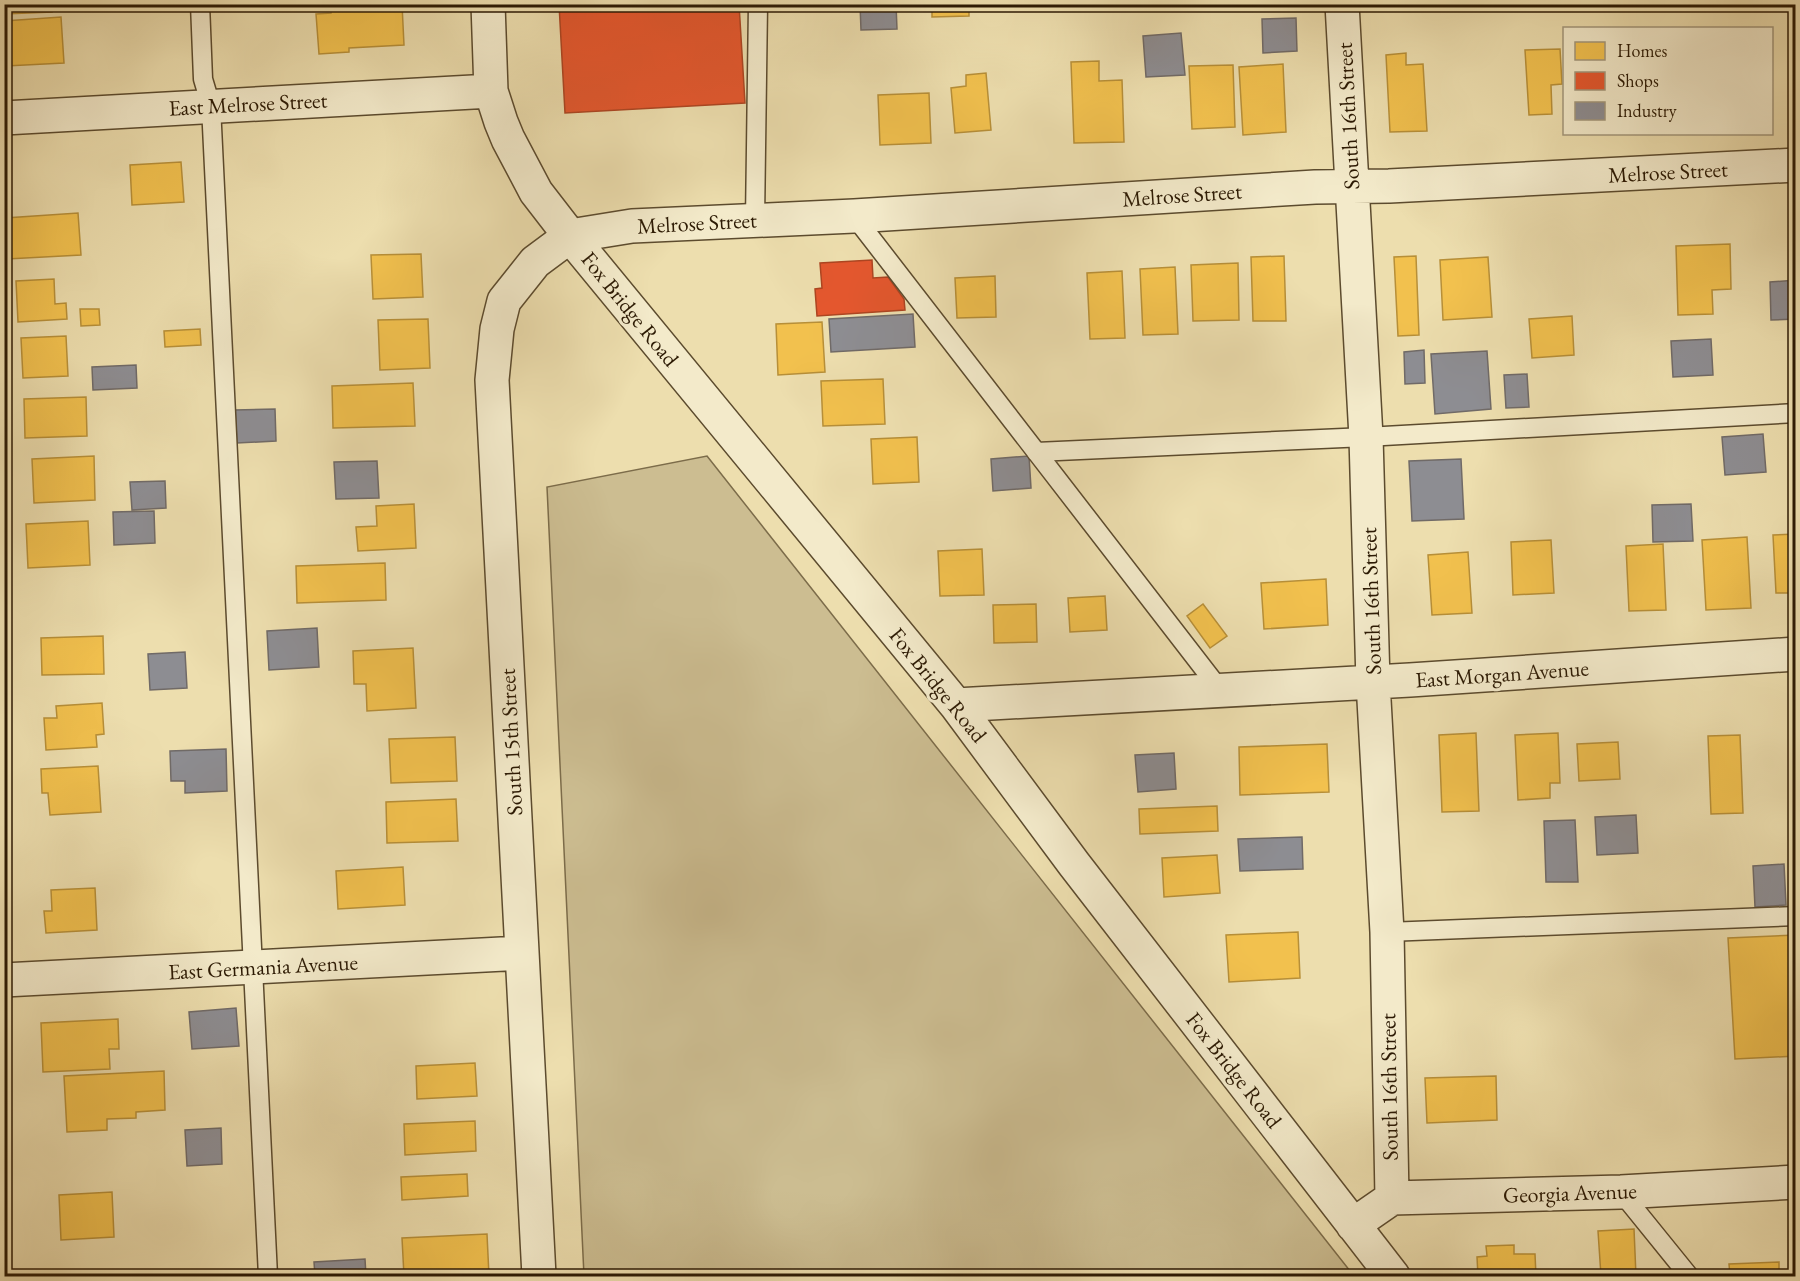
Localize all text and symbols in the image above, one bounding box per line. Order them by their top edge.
legend [1563,27,1773,135]
text: Homes [1617,39,1668,62]
street label: South 16th Street [1330,42,1366,190]
text: Shops [1617,69,1659,92]
street label: East Melrose Street [168,85,328,123]
text: Industry [1617,99,1677,122]
street label: Melrose Street [1607,154,1729,190]
street label: Melrose Street [1121,176,1243,214]
street label: Melrose Street [636,205,758,241]
street label: Fox Bridge Road [575,245,686,373]
street label: South 16th Street [1354,527,1388,675]
street label: Fox Bridge Road [883,621,994,749]
street label: East Morgan Avenue [1414,653,1590,695]
street label: South 15th Street [493,668,529,816]
street label: East Germania Avenue [167,948,359,986]
street label: Fox Bridge Road [1179,1006,1289,1135]
street label: South 16th Street [1373,1013,1405,1161]
street label: Georgia Avenue [1503,1176,1638,1210]

